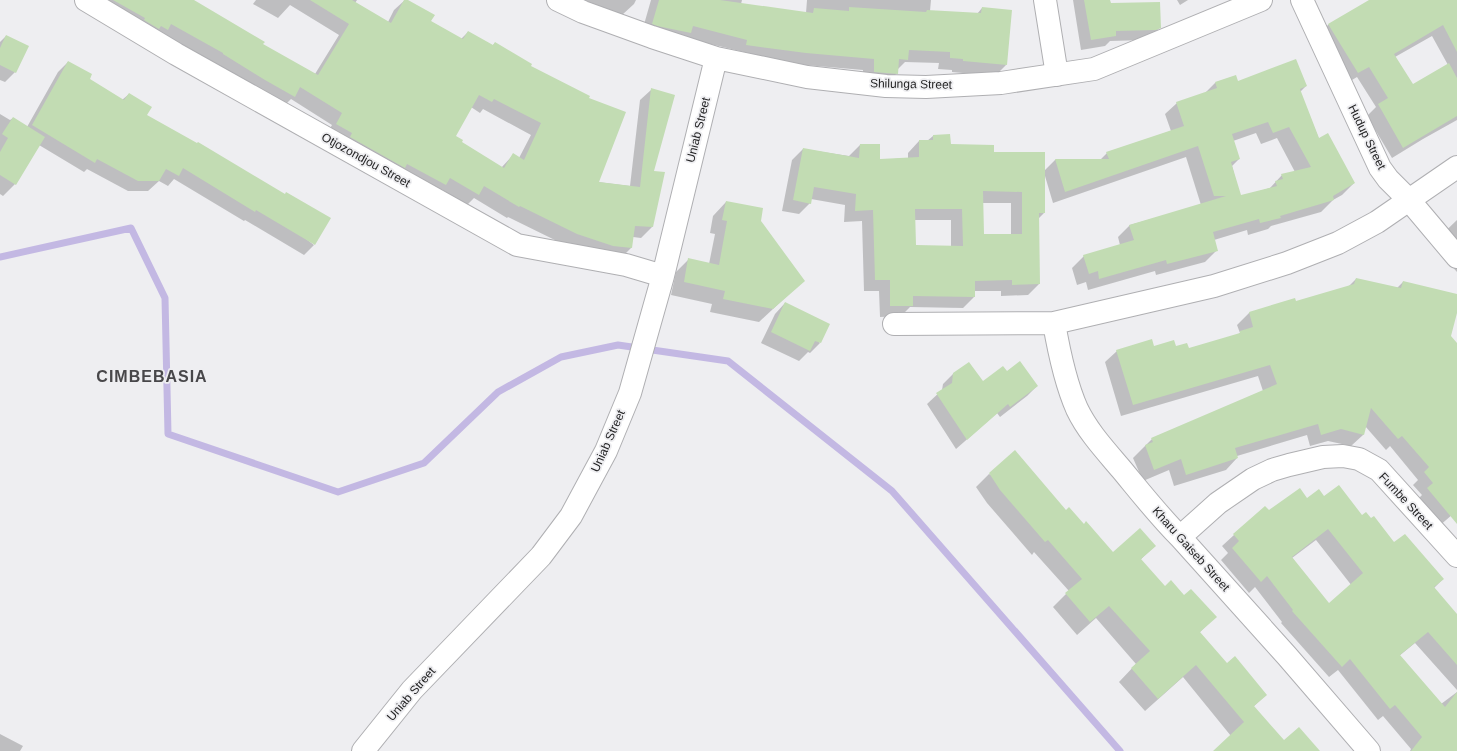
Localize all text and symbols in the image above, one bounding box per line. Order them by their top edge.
street label: Shilunga Street [870,76,953,92]
street label: Uniab Street [683,95,713,164]
street label: Hudup Street [1345,102,1389,172]
street label: Otjozondjou Street [319,130,413,191]
district label: CIMBEBASIA [96,368,208,385]
street label: Uniab Street [588,407,628,474]
street label: Fumbe Street [1376,470,1436,533]
street label: Kharu Gaiseb Street [1149,504,1233,595]
street label: Uniab Street [384,664,439,724]

